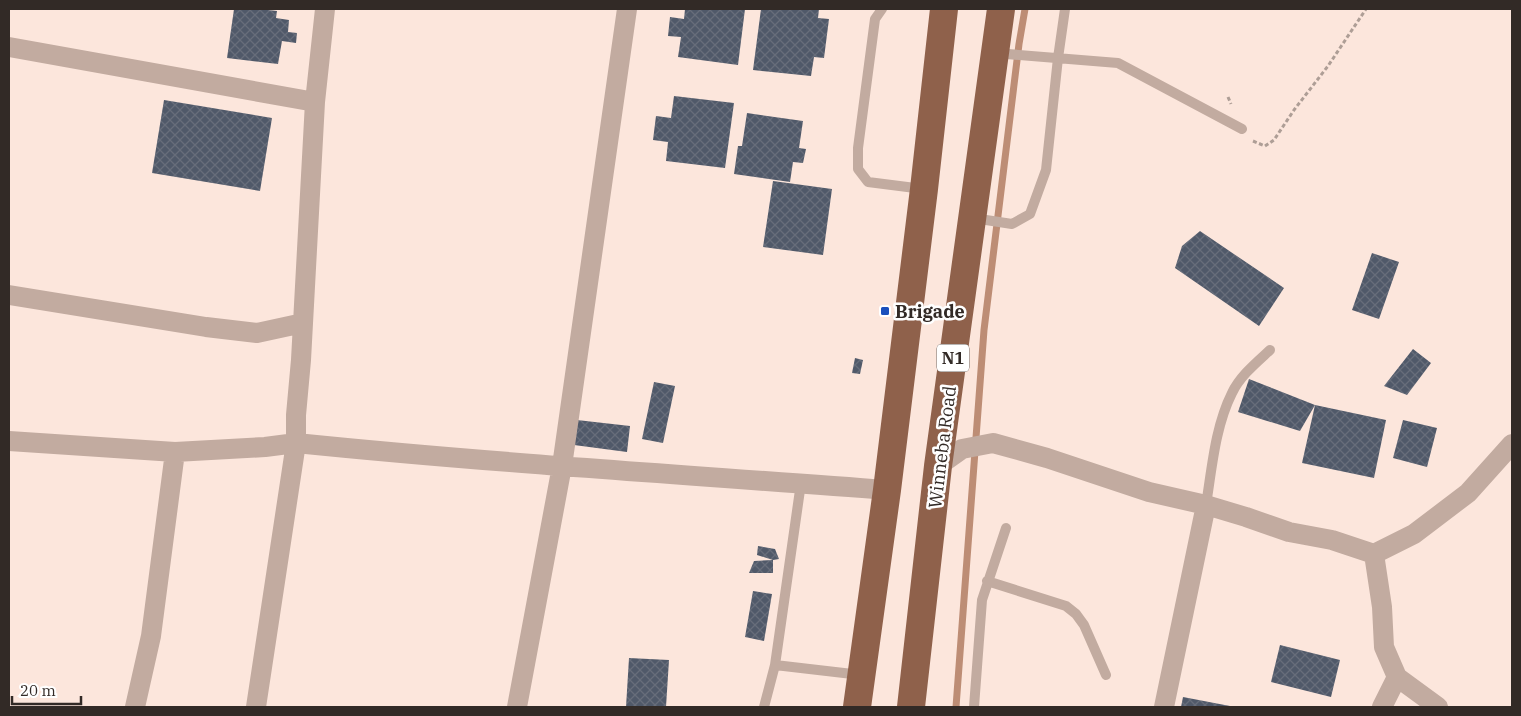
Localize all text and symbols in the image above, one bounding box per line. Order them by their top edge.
place label: Brigade [895,300,965,323]
marker: Brigade [879,305,891,317]
road number: N1 [937,344,969,372]
street label: Winneba Road [923,384,961,510]
scale bar [12,674,81,706]
text: 20 m [20,681,56,700]

